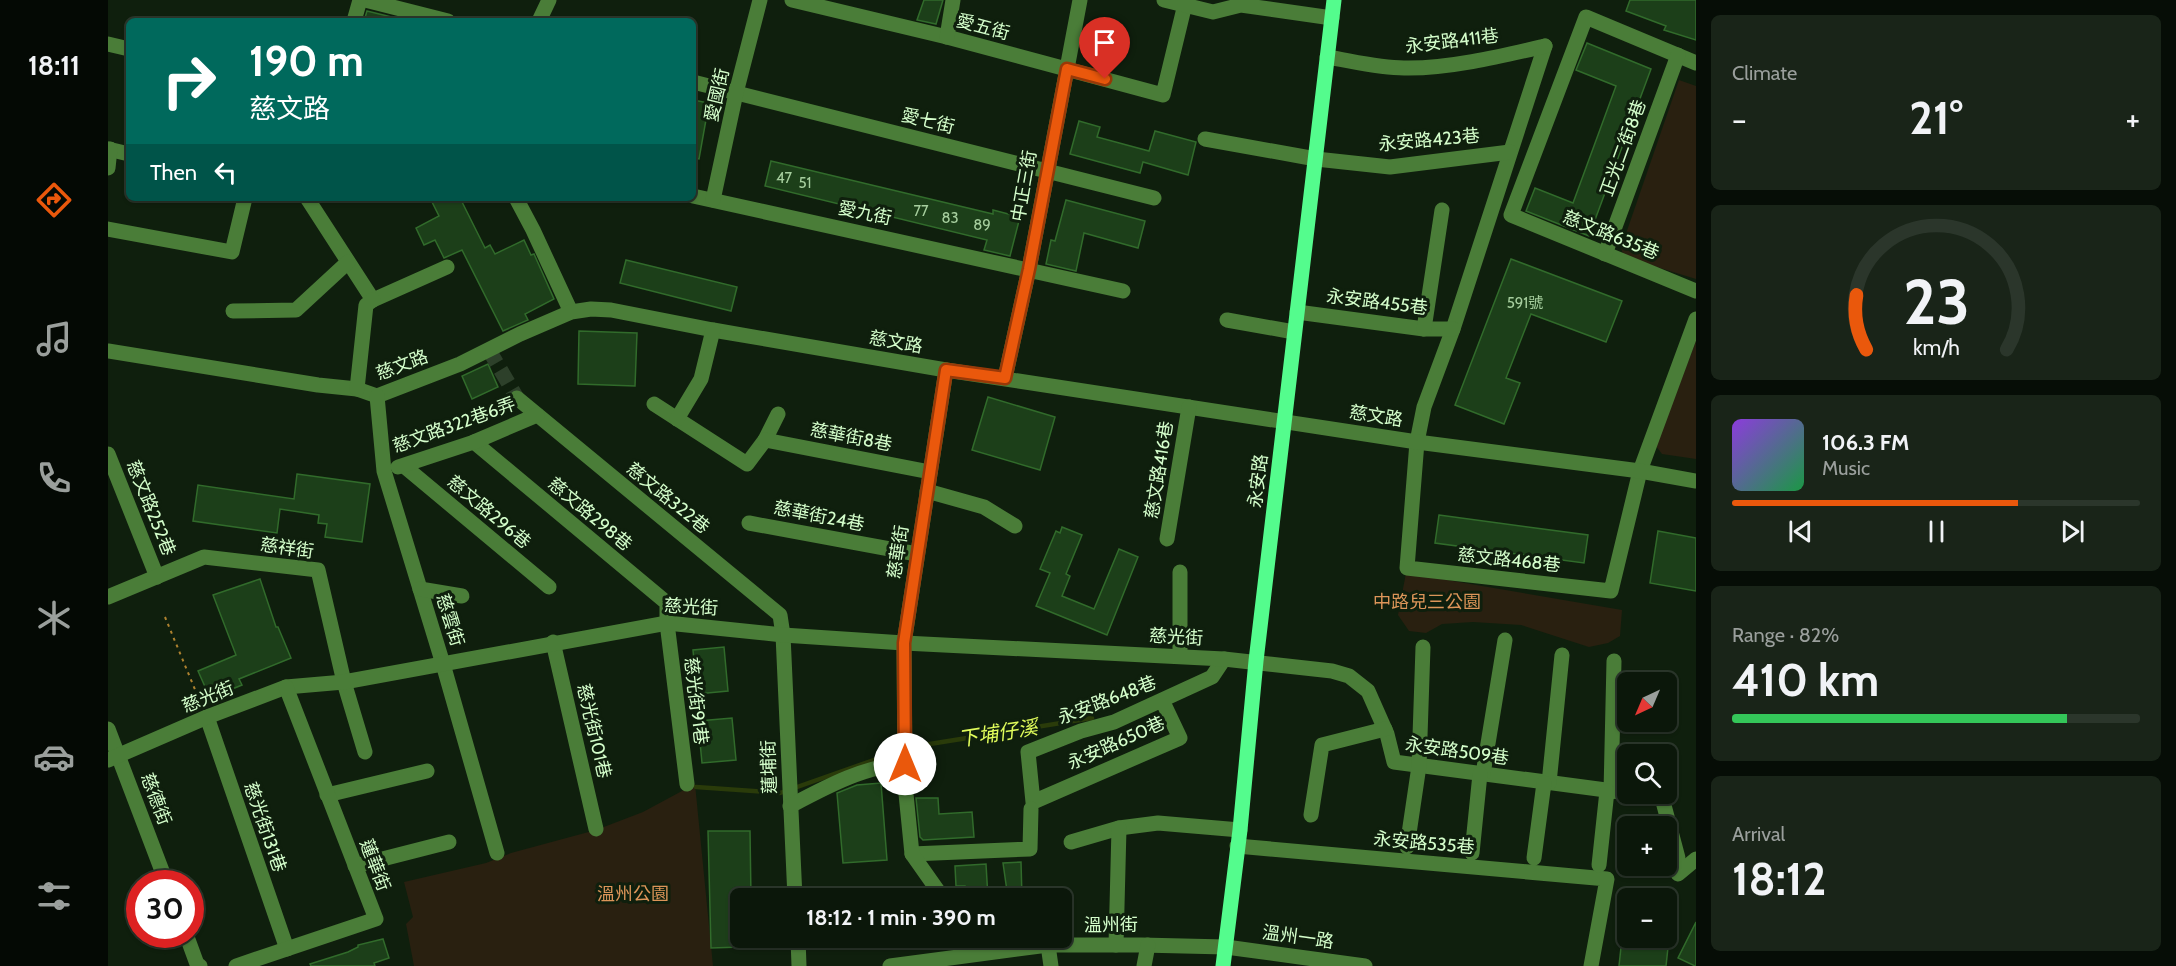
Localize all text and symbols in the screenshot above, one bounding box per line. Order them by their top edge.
street label: 愛五街 [954,9,1012,45]
pin [1079,17,1130,79]
street label: 永安路411巷 [1404,24,1500,58]
icon: arrive [1088,26,1121,59]
text: 190 m [249,35,364,87]
icon: right [150,42,228,120]
text: 18:11 [28,49,80,82]
text: Climate [1732,61,1797,85]
street label: 愛國街 [700,66,734,124]
text: 21° [1909,91,1963,145]
text: 慈文路 [249,92,330,125]
street label: 正光二街8巷 [1595,97,1651,199]
text: − [1732,99,1747,139]
text: + [2125,99,2140,139]
street label: 愛七街 [899,104,957,138]
street label: 永安路423巷 [1377,125,1481,155]
street label: 中正三街 [1007,149,1041,223]
icon: left [209,156,242,189]
text: Then [150,159,197,186]
house number: 47 [776,169,793,187]
house number: 51 [798,174,812,192]
icon: directions [33,179,75,221]
street label: 愛九街 [836,197,894,229]
house number: 77 [913,202,929,220]
street label: 慈文路635巷 [1560,206,1662,264]
house number: 83 [941,209,959,227]
house number: 89 [973,216,991,234]
text: 23 [1903,264,1969,340]
street label: 永安路455巷 [1325,285,1429,319]
house number: 591號 [1507,294,1543,312]
icon: music [33,318,75,360]
street label: 慈文路 [868,326,924,358]
text: km/h [1913,334,1959,360]
street label: 慈文路 [373,345,431,385]
street label: 慈文路322巷6弄 [390,393,518,457]
street label: 慈文路 [1348,401,1404,431]
street label: 慈華街8巷 [808,418,894,456]
street label: 慈文路416巷 [1140,420,1178,520]
text: 106.3 FM [1822,429,1909,456]
street label: 永安路 [1244,453,1272,509]
text: Music [1822,456,1870,480]
icon: phone [33,457,75,499]
street label: 慈文路252巷 [122,457,180,559]
street label: 慈文路322巷 [622,458,714,538]
street label: 慈文路296巷 [443,471,535,553]
street label: 慈文路298巷 [544,473,636,555]
street label: 慈華街24巷 [772,496,866,536]
icon: previous [1784,515,1817,548]
icon: pause [1920,515,1953,548]
icon: next [2056,515,2089,548]
street label: 慈華街 [883,524,913,580]
street label: 慈祥街 [259,533,315,563]
street label: 慈文路468巷 [1456,544,1562,576]
street label: 慈雲街 [432,591,468,649]
park label: 中路兒三公園 [1373,591,1481,613]
street label: 慈光街 [663,595,719,619]
icon: climate [33,597,75,639]
text: Range · 82% [1732,623,1839,647]
street label: 慈光街 [1148,625,1204,649]
text: 410 km [1732,653,1879,707]
street label: 慈光街91巷 [680,656,712,746]
street label: 永安路648巷 [1055,671,1159,729]
north arrow [1617,672,1677,732]
map controls [1617,672,1677,948]
street label: 慈光街 [179,677,237,717]
street label: 慈光街101巷 [572,682,616,780]
street label: 永安路650巷 [1064,712,1168,774]
water label: 下埔仔溪 [957,714,1042,751]
position arrow [873,732,937,796]
street label: 永安路509巷 [1404,733,1510,769]
icon: car [33,736,75,778]
street label: 蓮埔街 [757,740,781,794]
button: search [1617,744,1677,804]
street label: 慈德街 [136,770,176,828]
street label: 慈光街131巷 [239,779,291,875]
button: + [1617,816,1677,876]
text: Arrival [1732,822,1785,846]
street label: 永安路535巷 [1373,828,1475,858]
street label: 蓮華街 [355,836,395,894]
text: 18:12 [1732,852,1826,906]
speed limit sign: 30 [126,870,204,948]
icon: filters [33,875,75,917]
park label: 溫州公園 [597,883,669,905]
button: − [1617,888,1677,948]
text: 18:12 · 1 min · 390 m [806,904,996,931]
street label: 溫州街 [1084,914,1138,936]
street label: 溫州一路 [1261,921,1335,953]

